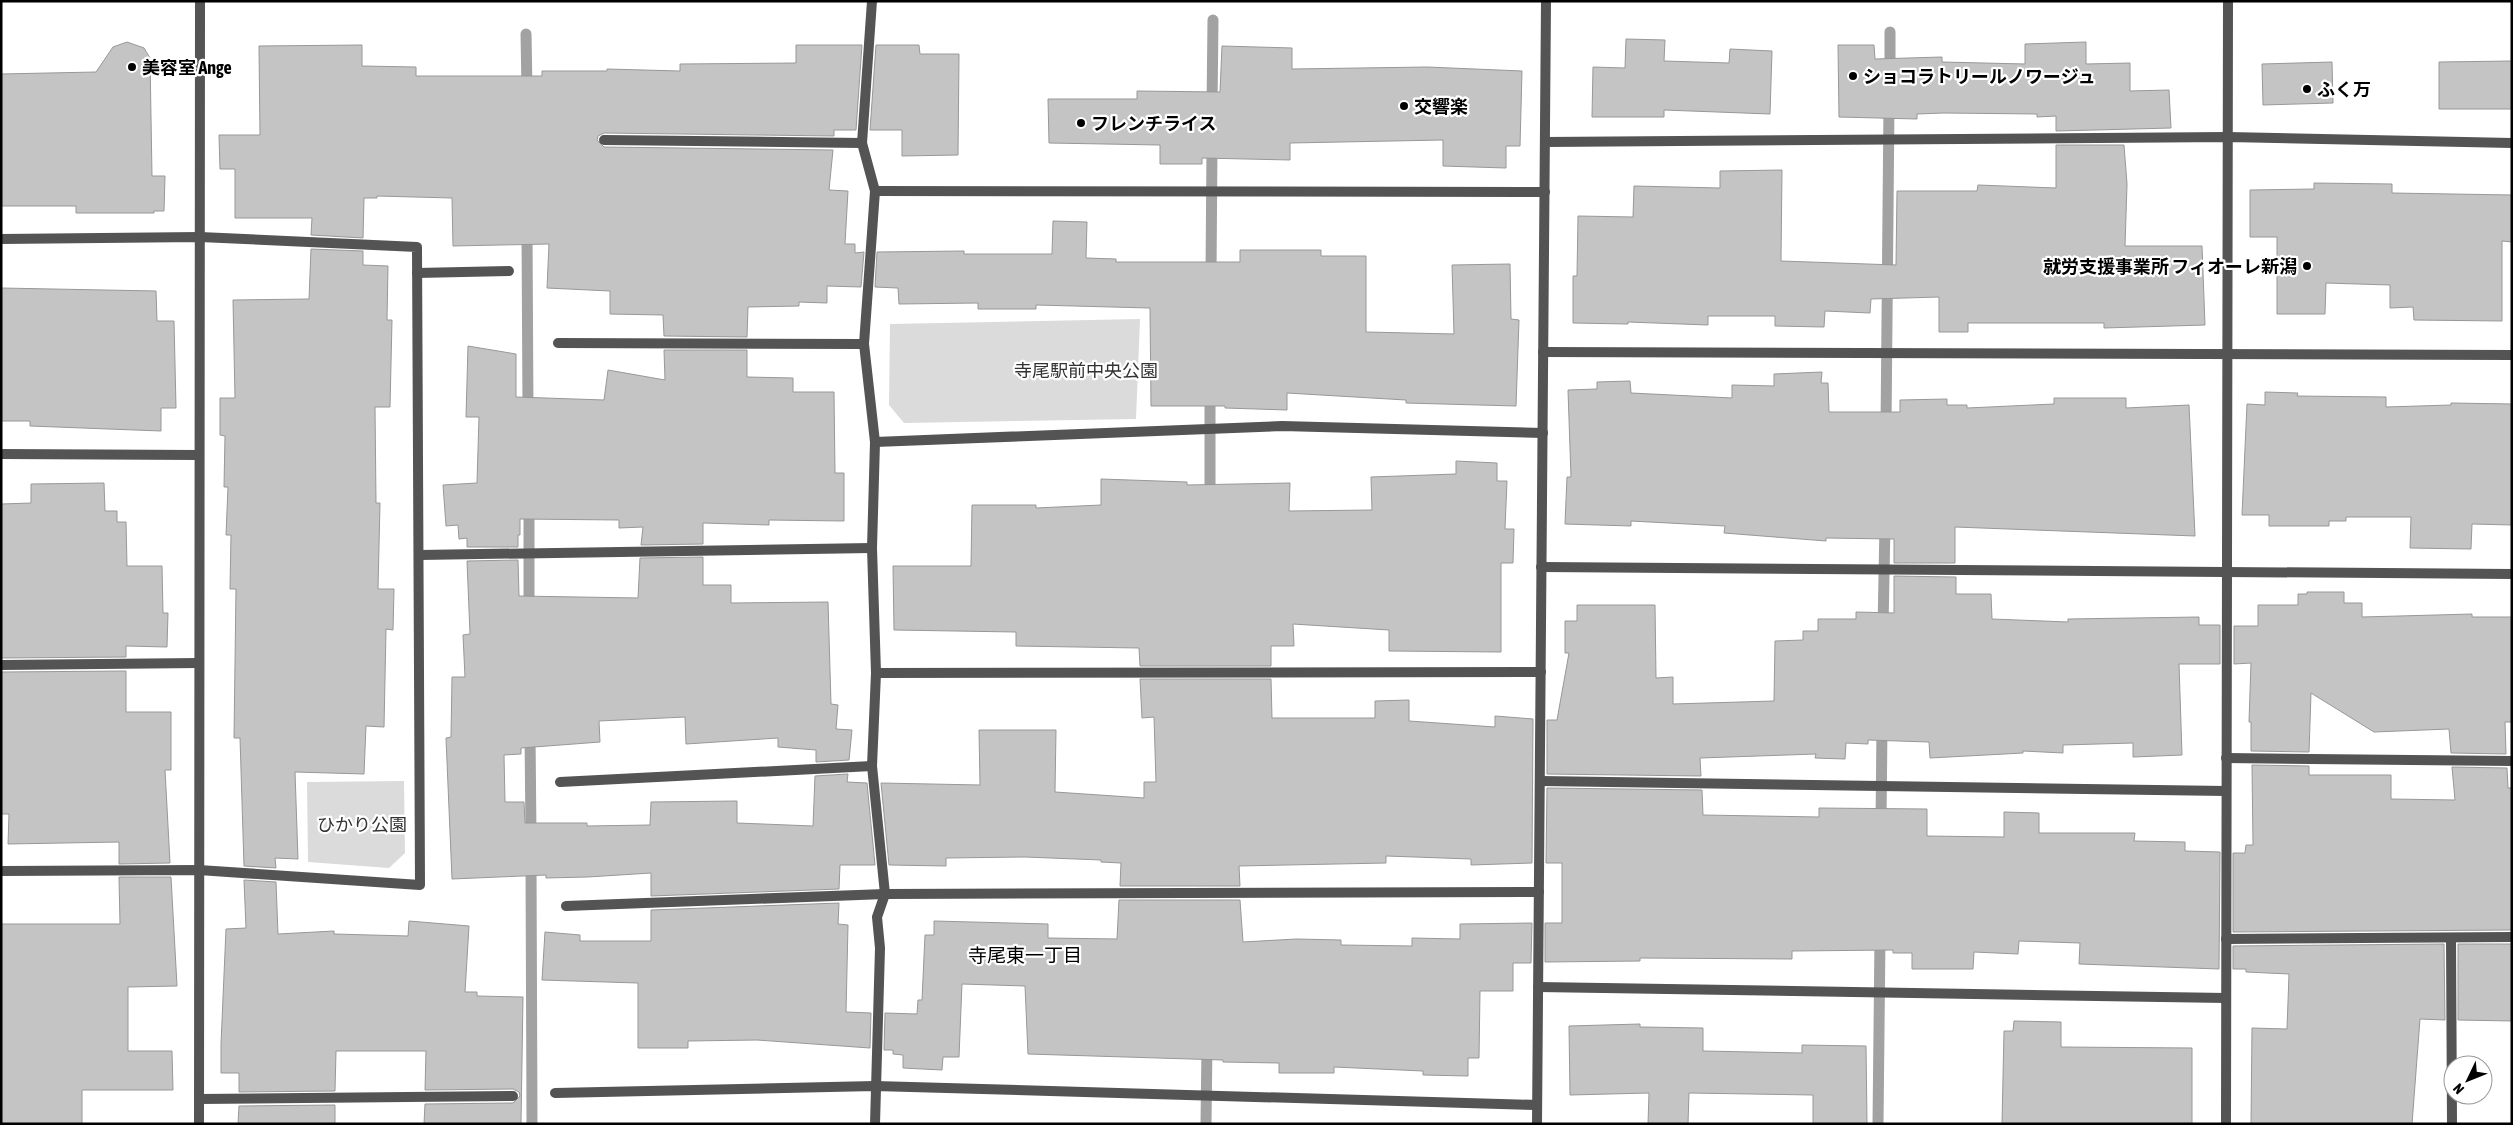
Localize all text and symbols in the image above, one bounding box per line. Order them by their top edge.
place label: 美容室 Ange [142,57,232,78]
marker: 美容室 Ange [126,61,138,73]
place label: ショコラトリールノワージュ [1863,66,2095,87]
marker: ショコラトリールノワージュ [1847,70,1859,82]
place label: ふく万 [2317,79,2371,100]
marker: ふく万 [2301,83,2313,95]
place label: 交響楽 [1414,96,1468,117]
marker: 交響楽 [1398,100,1410,112]
place label: フレンチライス [1091,113,1216,134]
marker: フレンチライス [1075,117,1087,129]
place label: 就労支援事業所 フィオーレ新潟 [2043,256,2297,277]
marker: 就労支援事業所 フィオーレ新潟 [2301,260,2313,272]
park label: 寺尾駅前中央公園 [1014,360,1158,381]
park label: ひかり公園 [317,814,407,835]
district label: 寺尾東一丁目 [968,944,1082,966]
north arrow [2443,1055,2493,1105]
text: N [2450,1080,2467,1097]

